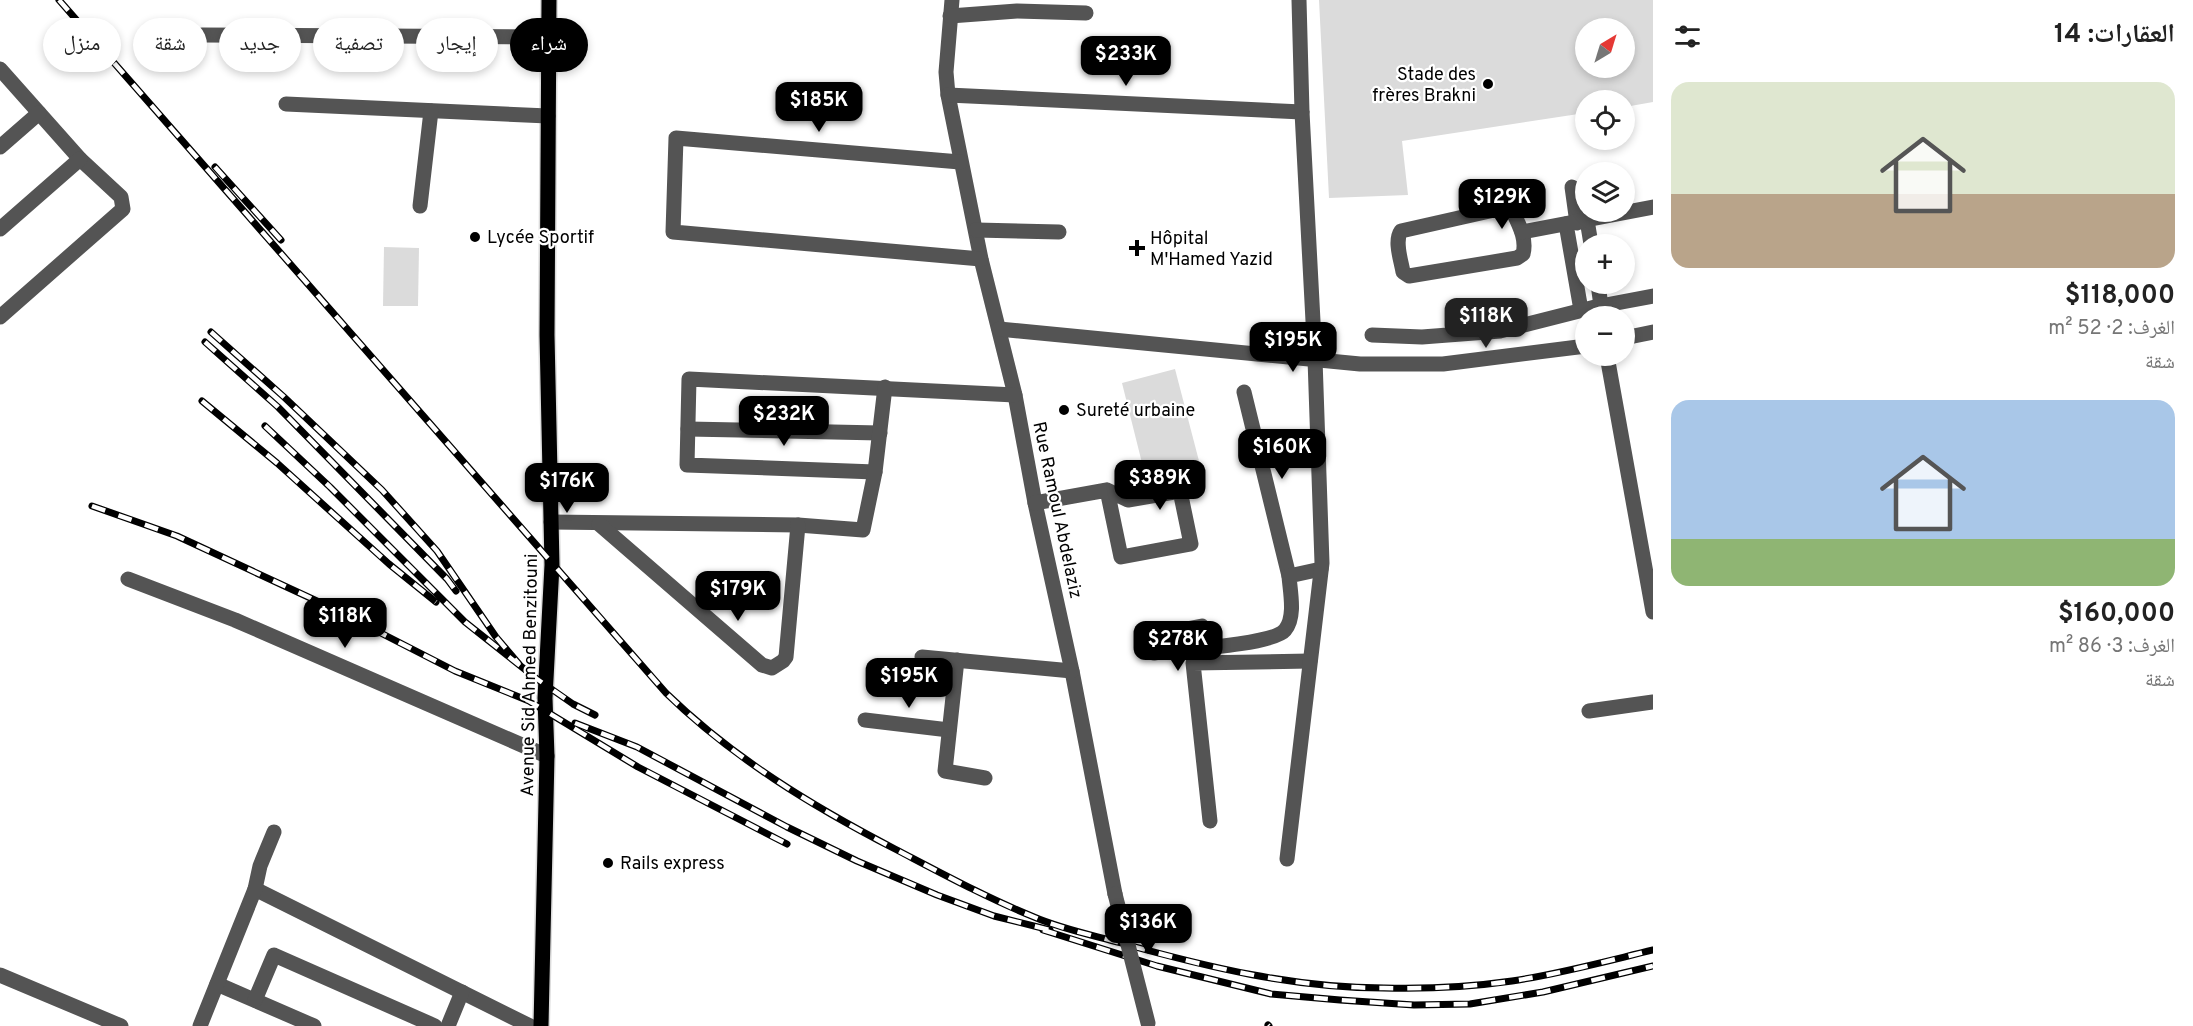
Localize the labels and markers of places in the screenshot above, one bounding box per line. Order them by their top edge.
pin: $233K [1084,36,1168,87]
place label: Stade des frères Brakni [1372,64,1476,108]
marker: Stade des frères Brakni [1481,77,1495,91]
pin: $185K [777,82,861,133]
pin: $129K [1460,179,1544,230]
place label: Lycée Sportif [487,227,594,250]
place label: Hôpital M'Hamed Yazid [1150,228,1273,272]
marker: Lycée Sportif [468,230,482,244]
marker: Hôpital M'Hamed Yazid [1128,239,1146,257]
pin: $118K [1444,298,1528,349]
pin: $195K [1251,322,1335,373]
pin: $232K [742,396,826,447]
place label: Sureté urbaine [1076,400,1195,423]
marker: Sureté urbaine [1057,403,1071,417]
pin: $160K [1240,429,1324,480]
pin: $389K [1118,460,1202,511]
pin: $176K [525,463,609,514]
pin: $179K [696,571,780,622]
pin: $118K [303,598,387,649]
pin: $278K [1136,621,1220,672]
pin: $195K [867,658,951,709]
place label: Rails express [620,853,725,876]
marker: Rails express [601,856,615,870]
pin: $136K [1106,904,1190,955]

